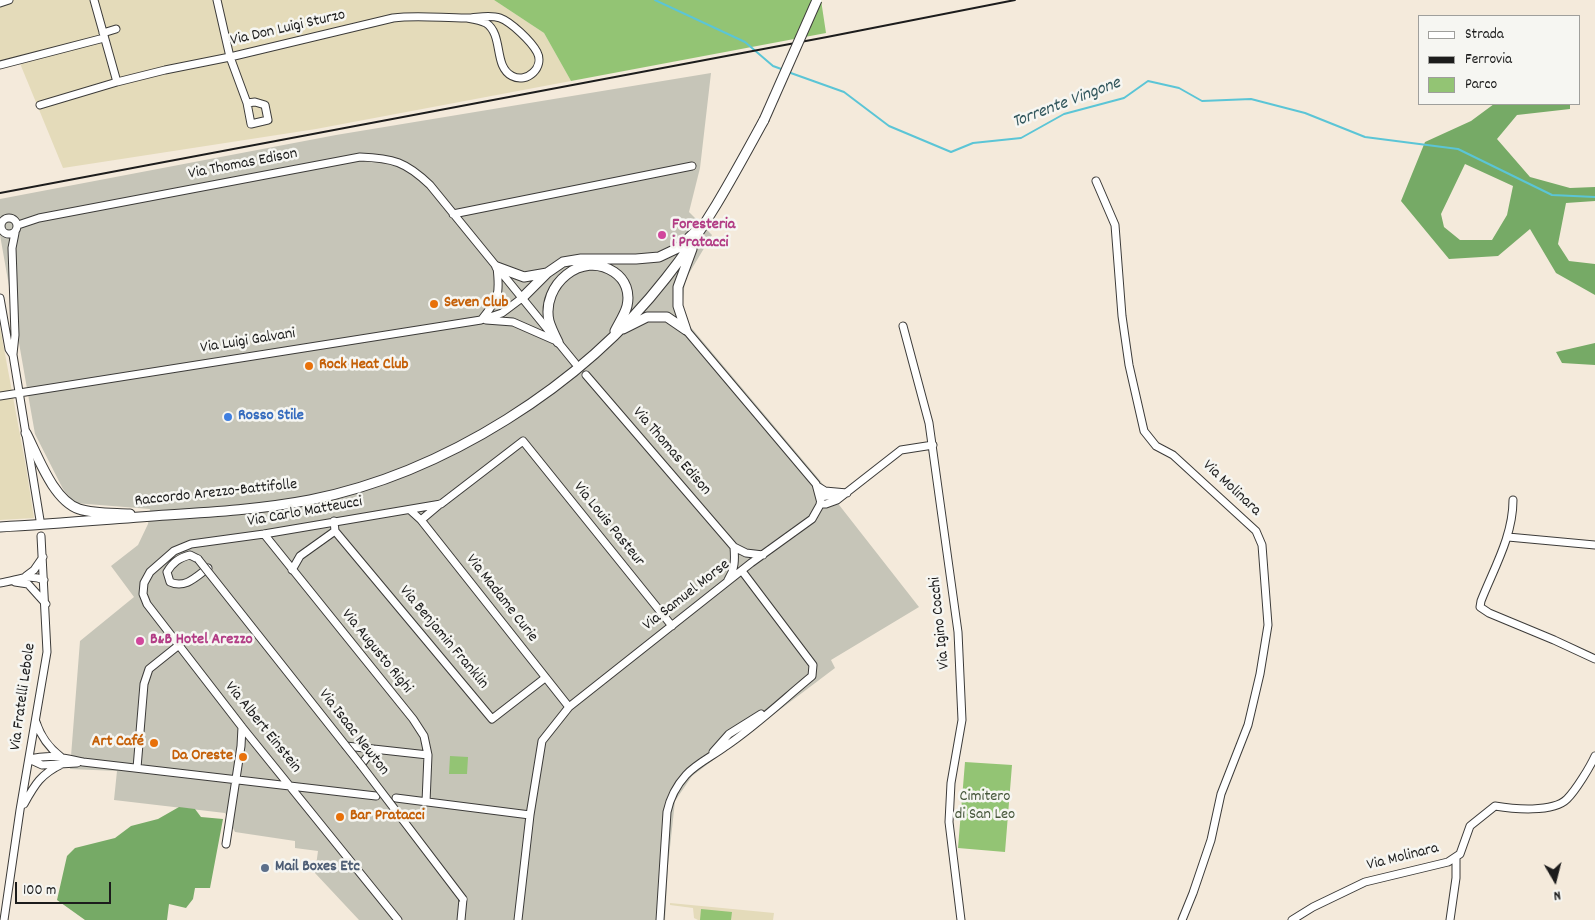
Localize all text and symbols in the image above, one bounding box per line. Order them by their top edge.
street label: Via Don Luigi Sturzo [229,6,347,52]
legend [1418,15,1580,105]
text: Strada [1465,24,1504,46]
text: Ferrovia [1465,49,1512,71]
water label: Torrente Vingone [1010,73,1124,135]
text: Parco [1465,74,1497,96]
street label: Via Thomas Edison [187,145,299,185]
place label: Foresteria i Pratacci [672,216,735,254]
marker: Foresteria i Pratacci [656,229,668,241]
place label: Seven Club [444,294,508,314]
marker: Seven Club [428,298,440,310]
street label: Via Luigi Galvani [199,325,297,359]
place label: Rock Heat Club [319,356,408,376]
marker: Rock Heat Club [303,360,315,372]
street label: Via Thomas Edison [628,404,714,500]
place label: Rosso Stile [238,407,304,427]
marker: Rosso Stile [222,411,234,423]
street label: Via Molinara [1198,457,1264,521]
street label: Raccordo Arezzo-Battifolle [134,476,298,512]
street label: Via Louis Pasteur [568,479,648,571]
street label: Via Carlo Matteucci [246,493,364,533]
street label: Via Madame Curie [461,551,541,647]
street label: Via Samuel Morse [640,556,734,636]
street label: Via Igino Cocchi [927,576,955,670]
street label: Via Benjamin Franklin [394,582,492,694]
street label: Via Augusto Righi [336,606,416,698]
place label: B&B Hotel Arezzo [150,631,253,651]
marker: B&B Hotel Arezzo [134,635,146,647]
street label: Via Fratelli Lebole [7,642,41,752]
street label: Via Albert Einstein [219,679,305,777]
street label: Via Isaac Newton [313,686,393,780]
place label: Art Café [92,733,144,753]
marker: Art Café [148,737,160,749]
place label: Da Oreste [172,747,233,767]
marker: Da Oreste [237,751,249,763]
park label: Cimitero di San Leo [955,788,1015,826]
place label: Bar Pratacci [350,807,425,827]
marker: Bar Pratacci [334,811,346,823]
street label: Via Molinara [1365,840,1441,876]
north arrow [1530,855,1580,905]
place label: Mail Boxes Etc [275,858,360,878]
marker: Mail Boxes Etc [259,862,271,874]
scale bar [18,872,114,904]
text: 100 m [23,880,56,902]
text: N [1552,884,1562,905]

